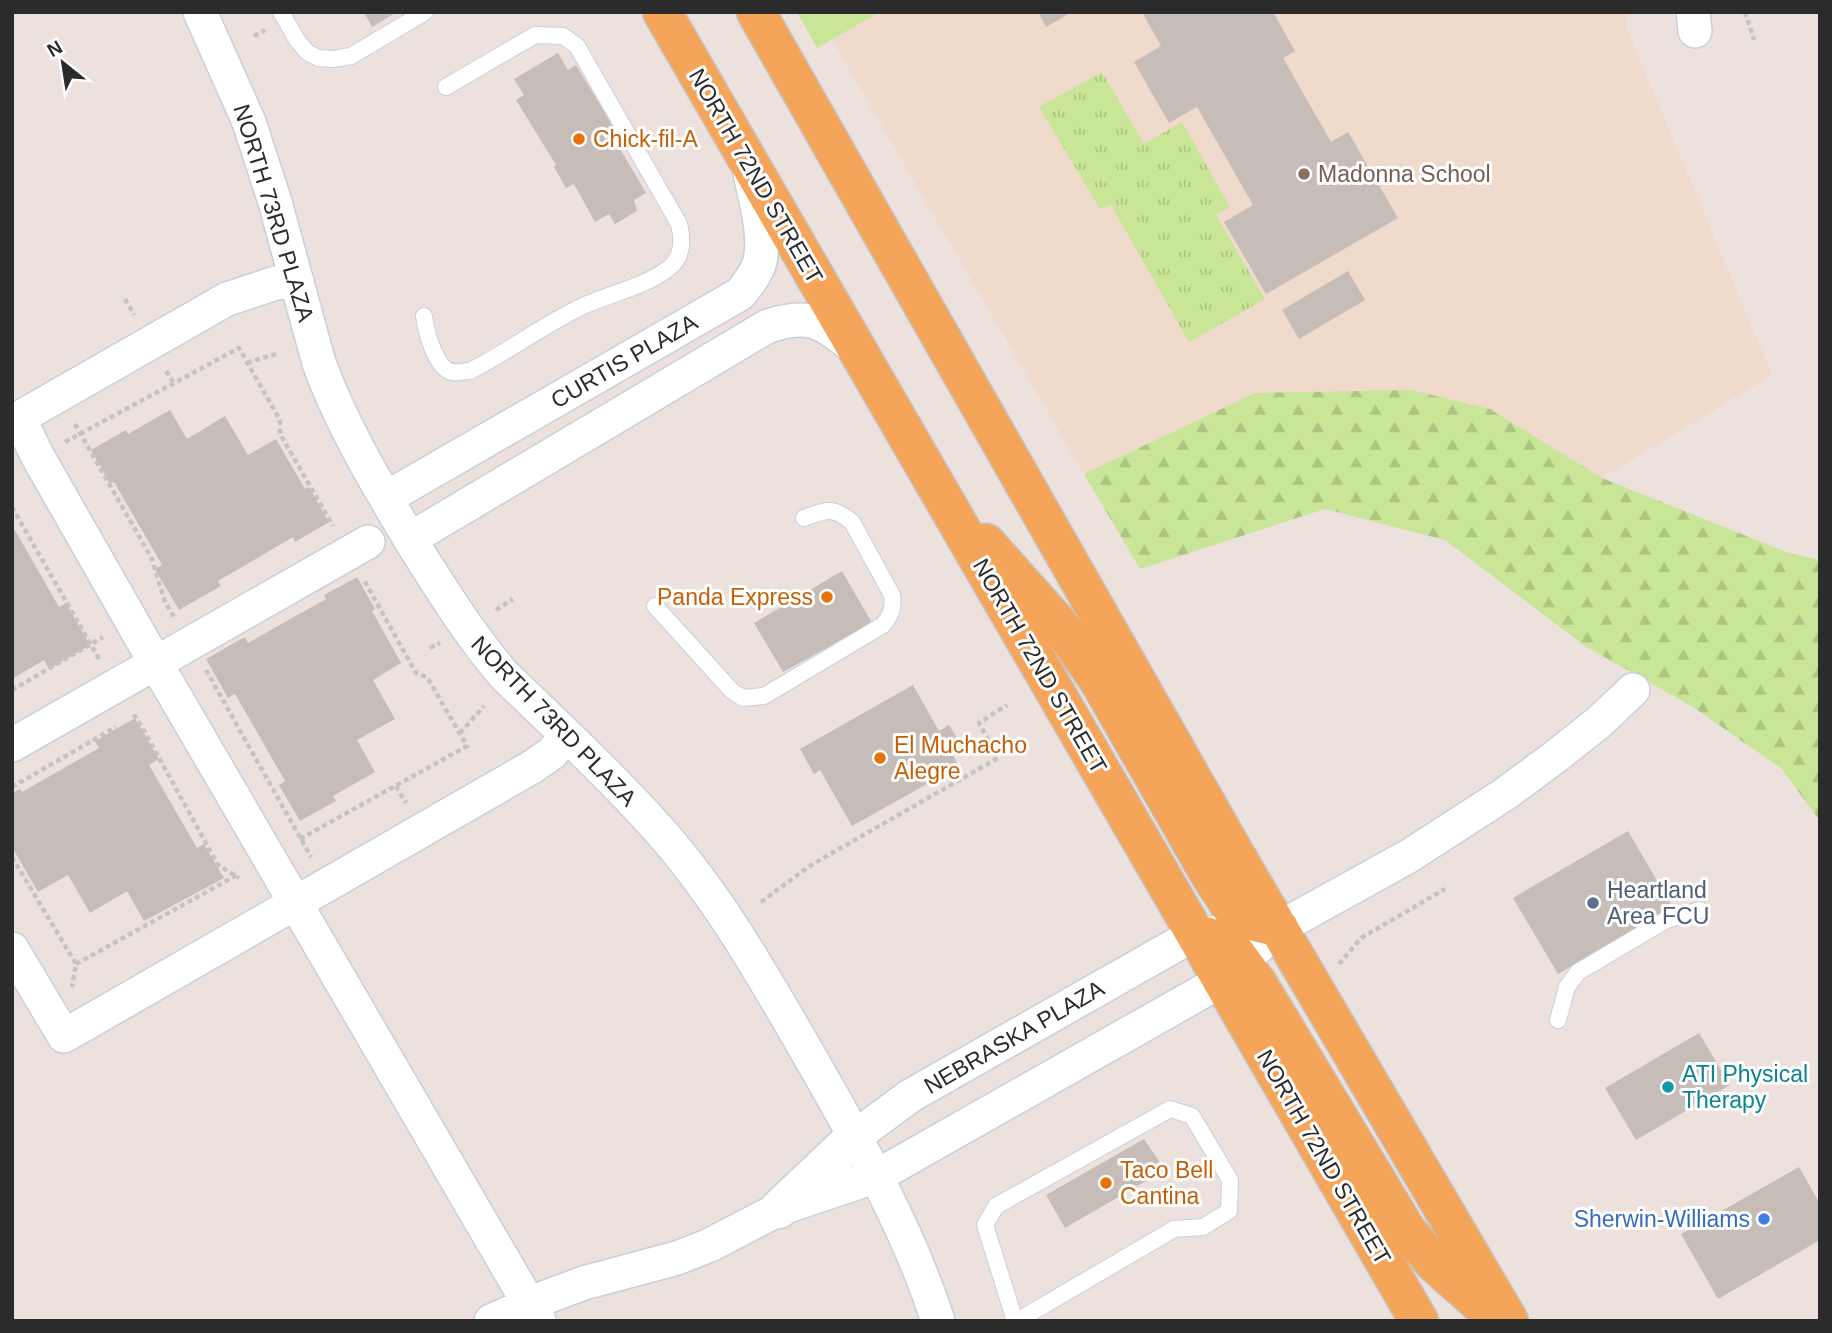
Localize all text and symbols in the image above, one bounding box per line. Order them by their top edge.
north arrow [28,28,98,98]
text: N [44,36,66,61]
street label: NORTH 72ND STREET [684,64,828,288]
street label: NORTH 73RD PLAZA [229,101,320,325]
place label: Chick-fil-A [593,126,698,152]
marker: Chick-fil-A [571,131,587,147]
place label: Madonna School [1318,161,1491,187]
marker: Madonna School [1296,166,1312,182]
street label: CURTIS PLAZA [546,308,702,413]
street label: NORTH 72ND STREET [968,554,1112,778]
place label: Panda Express [657,584,813,610]
marker: Panda Express [819,589,835,605]
street label: NORTH 73RD PLAZA [466,631,642,812]
place label: El Muchacho Alegre [894,732,1027,784]
marker: El Muchacho Alegre [872,750,888,766]
place label: Heartland Area FCU [1607,877,1709,929]
marker: Heartland Area FCU [1585,895,1601,911]
street label: NEBRASKA PLAZA [919,975,1109,1099]
street label: NORTH 72ND STREET [1252,1045,1396,1269]
place label: ATI Physical Therapy [1682,1061,1808,1113]
marker: ATI Physical Therapy [1660,1079,1676,1095]
place label: Taco Bell Cantina [1120,1157,1213,1209]
marker: Taco Bell Cantina [1098,1175,1114,1191]
place label: Sherwin-Williams [1574,1206,1750,1232]
marker: Sherwin-Williams [1756,1211,1772,1227]

